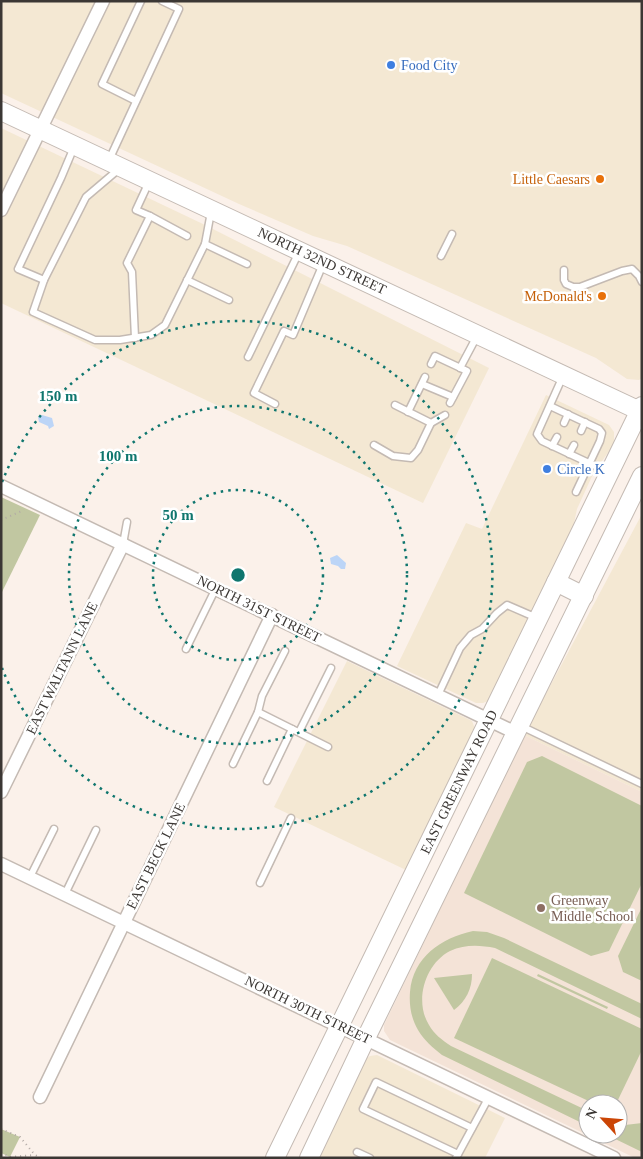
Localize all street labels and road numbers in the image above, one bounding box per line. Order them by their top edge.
street label: NORTH 32ND STREET [255,225,389,298]
street label: NORTH 31ST STREET [195,572,324,646]
street label: EAST WALTANN LANE [23,599,101,737]
street label: EAST GREENWAY ROAD [418,708,500,856]
street label: EAST BECK LANE [124,800,188,912]
street label: NORTH 30TH STREET [243,973,374,1047]

